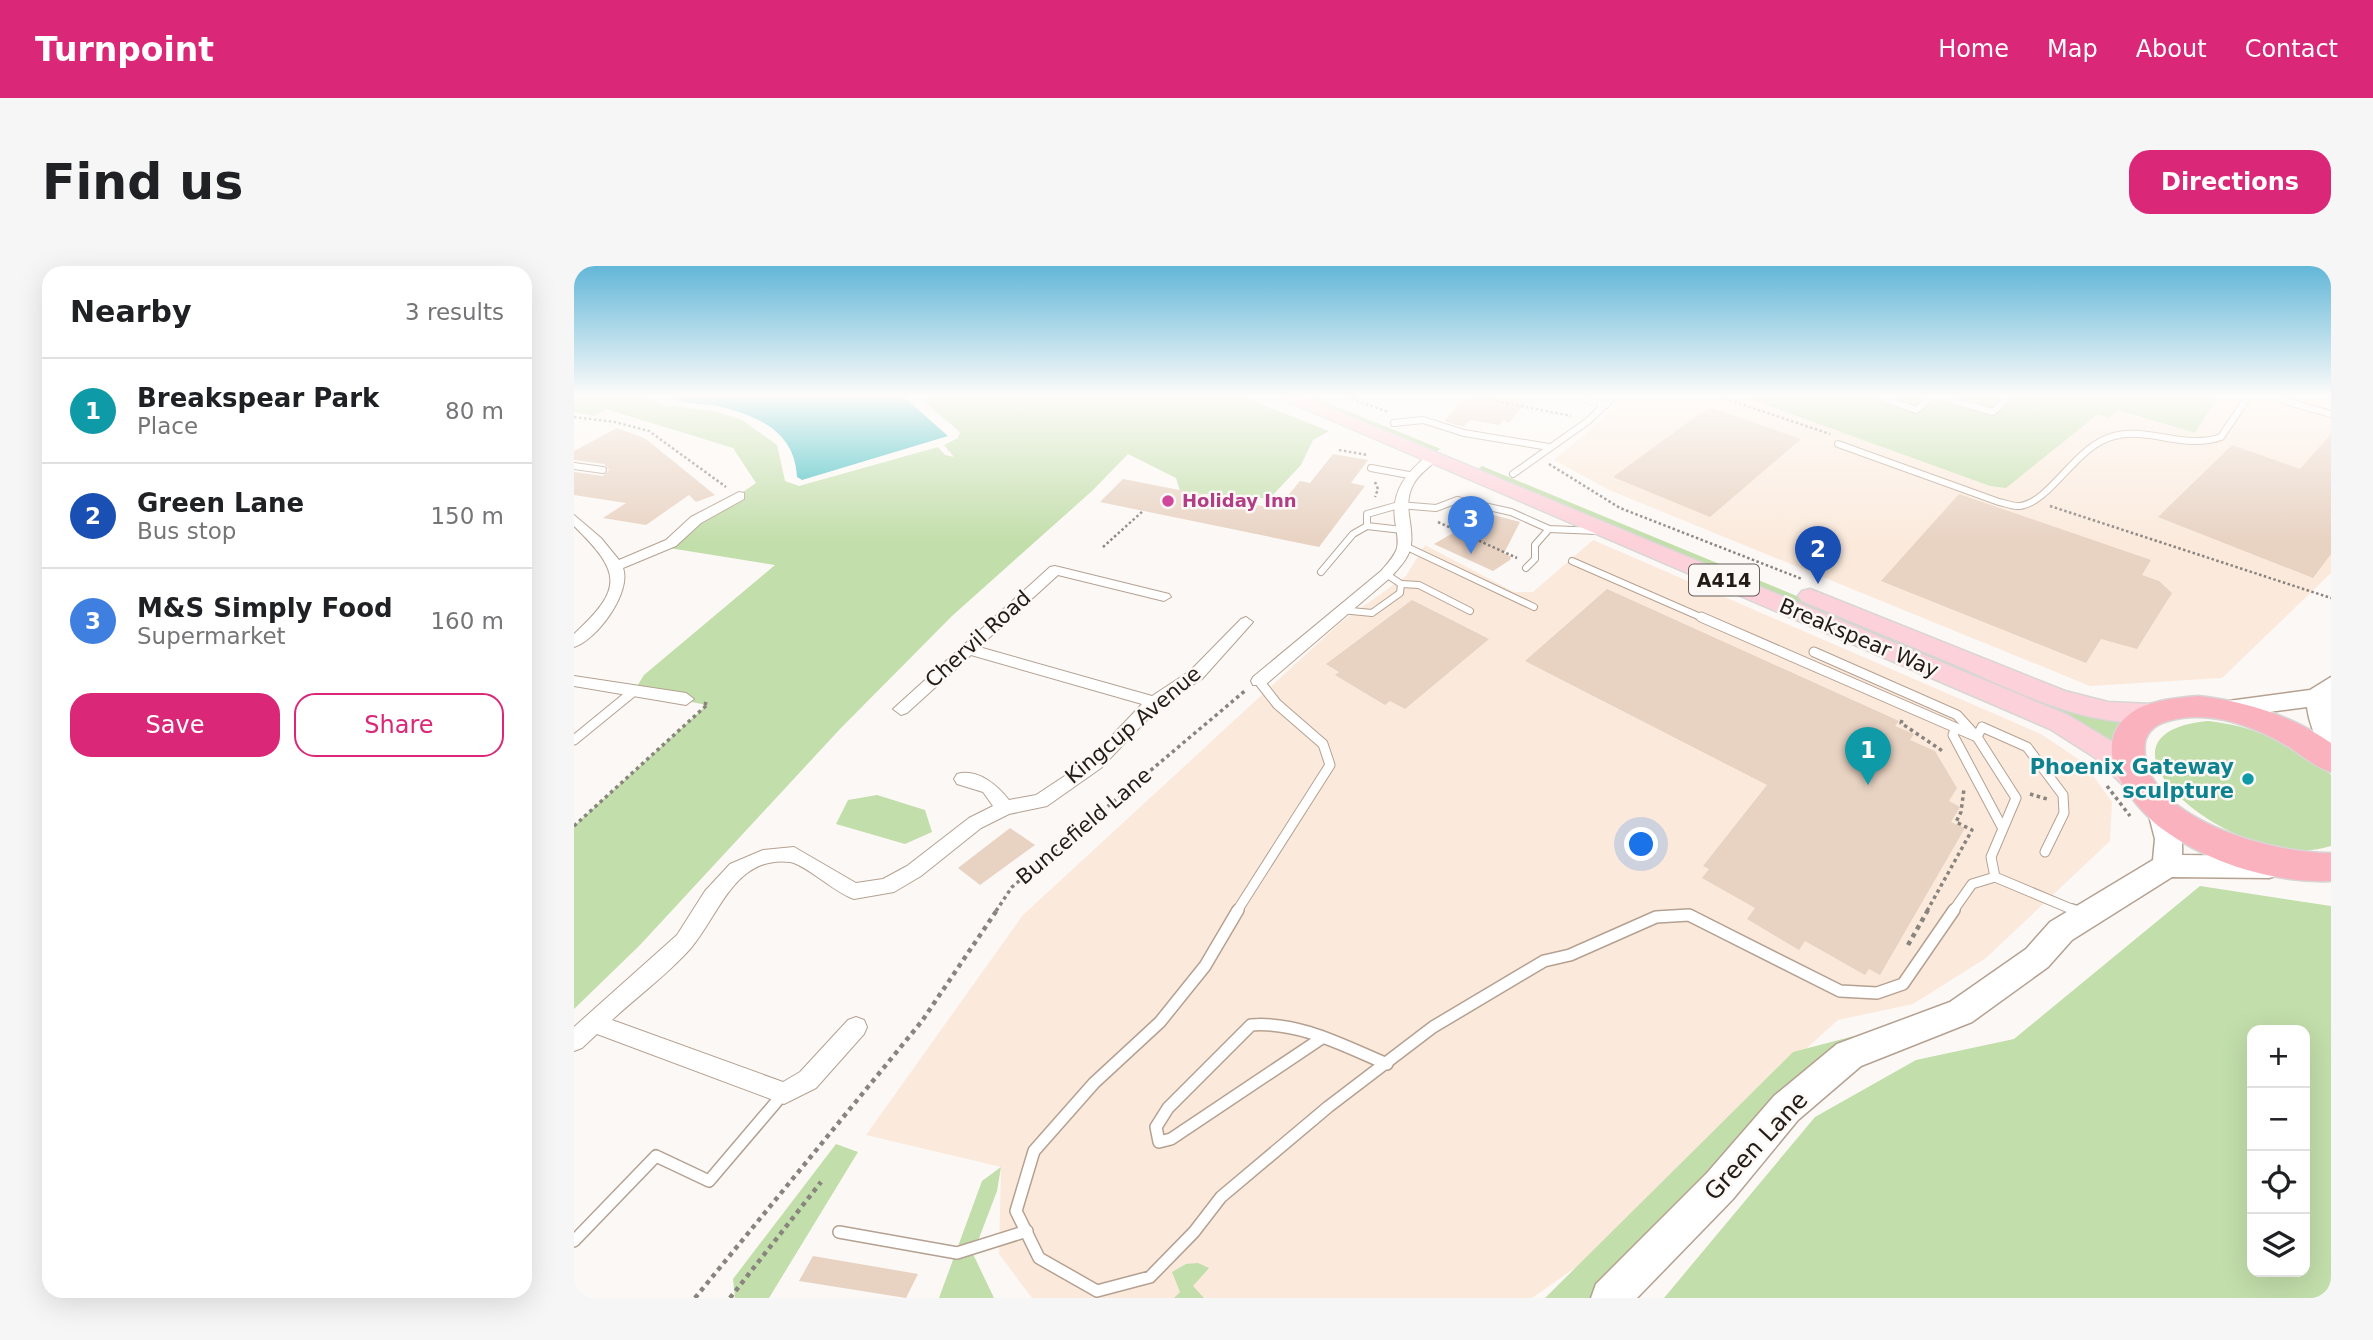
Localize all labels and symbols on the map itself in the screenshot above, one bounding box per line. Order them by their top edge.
place label: Holiday Inn [1182,490,1297,511]
marker: Holiday Inn [1160,493,1176,509]
pin: 3 [1448,496,1494,554]
pin: 2 [1795,526,1841,584]
road number: A414 [1689,564,1759,596]
street label: Chervil Road [921,586,1035,692]
street label: Breakspear Way [1776,594,1942,682]
street label: Kingcup Avenue [1061,661,1205,789]
pin: 1 [1845,727,1891,785]
place label: Phoenix Gateway sculpture [2030,755,2234,803]
street label: Buncefield Lane [1012,763,1156,889]
marker: Phoenix Gateway sculpture [2240,771,2256,787]
your location [1624,827,1658,861]
street label: Green Lane [1699,1086,1813,1206]

